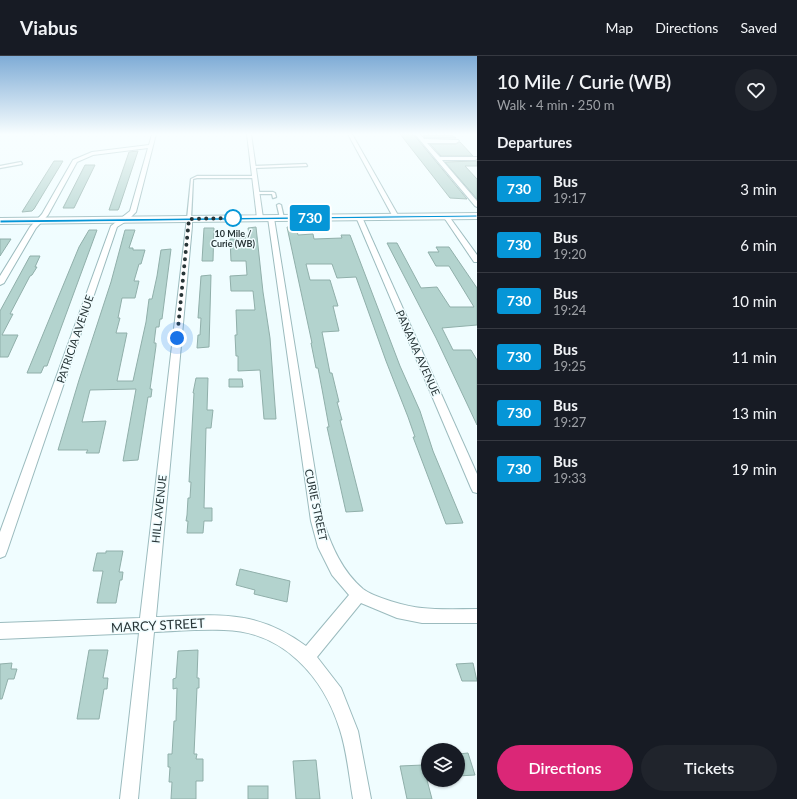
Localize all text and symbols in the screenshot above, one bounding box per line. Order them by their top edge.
text: Viabus [20,16,78,39]
text: Map [606,19,633,36]
text: Directions [655,19,718,36]
text: Saved [740,19,777,36]
button: heart [735,69,777,111]
text: 10 Mile / Curie (WB) [497,70,671,93]
text: Walk · 4 min · 250 m [497,97,615,113]
text: Departures [497,133,572,151]
text: Bus [553,172,578,190]
text: 730 [507,180,531,197]
text: 3 min [740,180,777,198]
text: 19:17 [553,190,586,206]
line badge: 730 [287,205,333,231]
marker: 10 Mile / Curie (WB) [224,209,242,227]
text: 730 [298,209,322,226]
place label: 10 Mile / Curie (WB) [211,228,255,249]
text: Bus [553,228,578,246]
text: 730 [507,236,531,253]
text: 6 min [740,236,777,254]
text: 19:20 [553,246,586,262]
text: Bus [553,284,578,302]
text: 730 [507,292,531,309]
text: 10 min [731,292,777,310]
street label: PATRICIA AVENUE [53,293,96,385]
text: 19:24 [553,302,586,318]
street label: PANAMA AVENUE [394,308,443,398]
your location [167,328,187,348]
text: Bus [553,340,578,358]
text: 730 [507,348,531,365]
text: 11 min [731,348,777,366]
text: 19:25 [553,358,586,374]
text: Bus [553,396,578,414]
text: 730 [507,404,531,421]
text: 13 min [731,404,777,422]
text: 19:27 [553,414,586,430]
text: Bus [553,452,578,470]
text: 730 [507,460,531,477]
text: 19 min [731,460,777,478]
street label: CURIE STREET [303,468,331,543]
text: 19:33 [553,470,586,486]
street label: HILL AVENUE [148,474,169,544]
street label: MARCY STREET [111,615,206,635]
map controls [421,743,465,787]
button: layers [421,743,465,787]
button: Directions [497,745,633,791]
button: Tickets [641,745,777,791]

